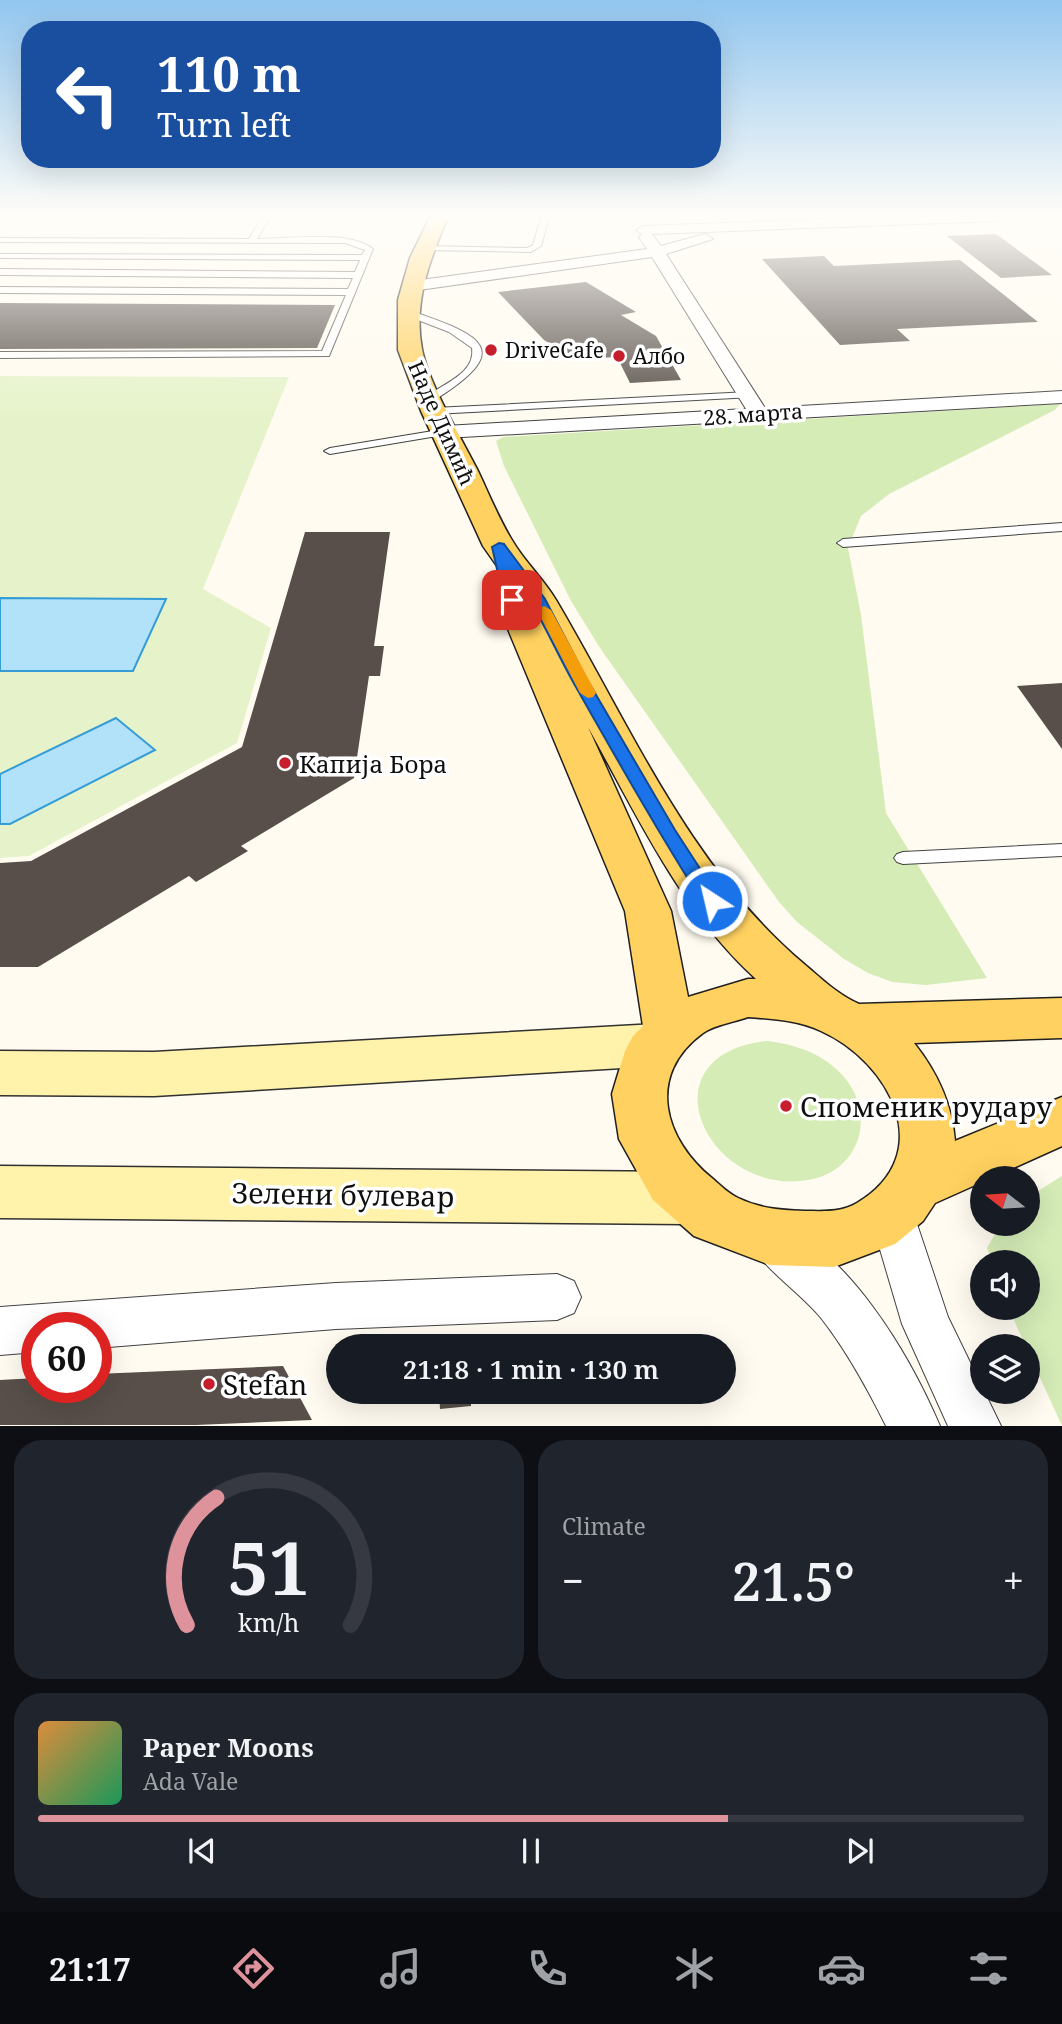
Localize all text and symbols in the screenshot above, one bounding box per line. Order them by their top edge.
text: 110 m [157,40,301,106]
icon: left [42,49,133,140]
text: Turn left [157,103,291,146]
place label: DriveCafe [505,336,604,364]
marker: DriveCafe [483,342,499,358]
place label: Албо [633,342,685,370]
marker: Албо [611,348,627,364]
street label: Наде Димић [402,356,482,490]
street label: 28. марта [702,397,804,431]
pin [482,570,542,630]
icon: arrive [493,581,531,619]
place label: Капија Бора [299,747,447,780]
marker: Капија Бора [277,755,293,771]
position arrow [675,864,749,938]
place label: Споменик рудару [800,1087,1052,1125]
marker: Споменик рудару [778,1098,794,1114]
north arrow [970,1166,1040,1236]
map controls [970,1166,1040,1404]
street label: Зелени булевар [231,1173,455,1215]
button: sound [970,1250,1040,1320]
speed limit sign: 60 [21,1312,112,1403]
button: layers [970,1334,1040,1404]
text: 21:18 · 1 min · 130 m [403,1351,659,1387]
place label: Stefan [223,1365,307,1403]
marker: Stefan [201,1376,217,1392]
text: Climate [562,1510,646,1542]
text: 51 [228,1518,310,1617]
text: 21.5° [732,1545,855,1616]
text: − [562,1554,584,1606]
text: + [1003,1554,1024,1606]
text: km/h [238,1605,300,1639]
text: Paper Moons [143,1729,314,1765]
text: Ada Vale [143,1765,238,1797]
icon: previous [183,1832,221,1870]
icon: pause [512,1832,550,1870]
icon: next [841,1832,879,1870]
icon: directions [229,1944,278,1993]
icon: music [376,1944,425,1993]
icon: phone [523,1944,572,1993]
icon: climate [670,1944,719,1993]
icon: car [817,1944,866,1993]
icon: filters [964,1944,1013,1993]
text: 21:17 [49,1947,131,1990]

